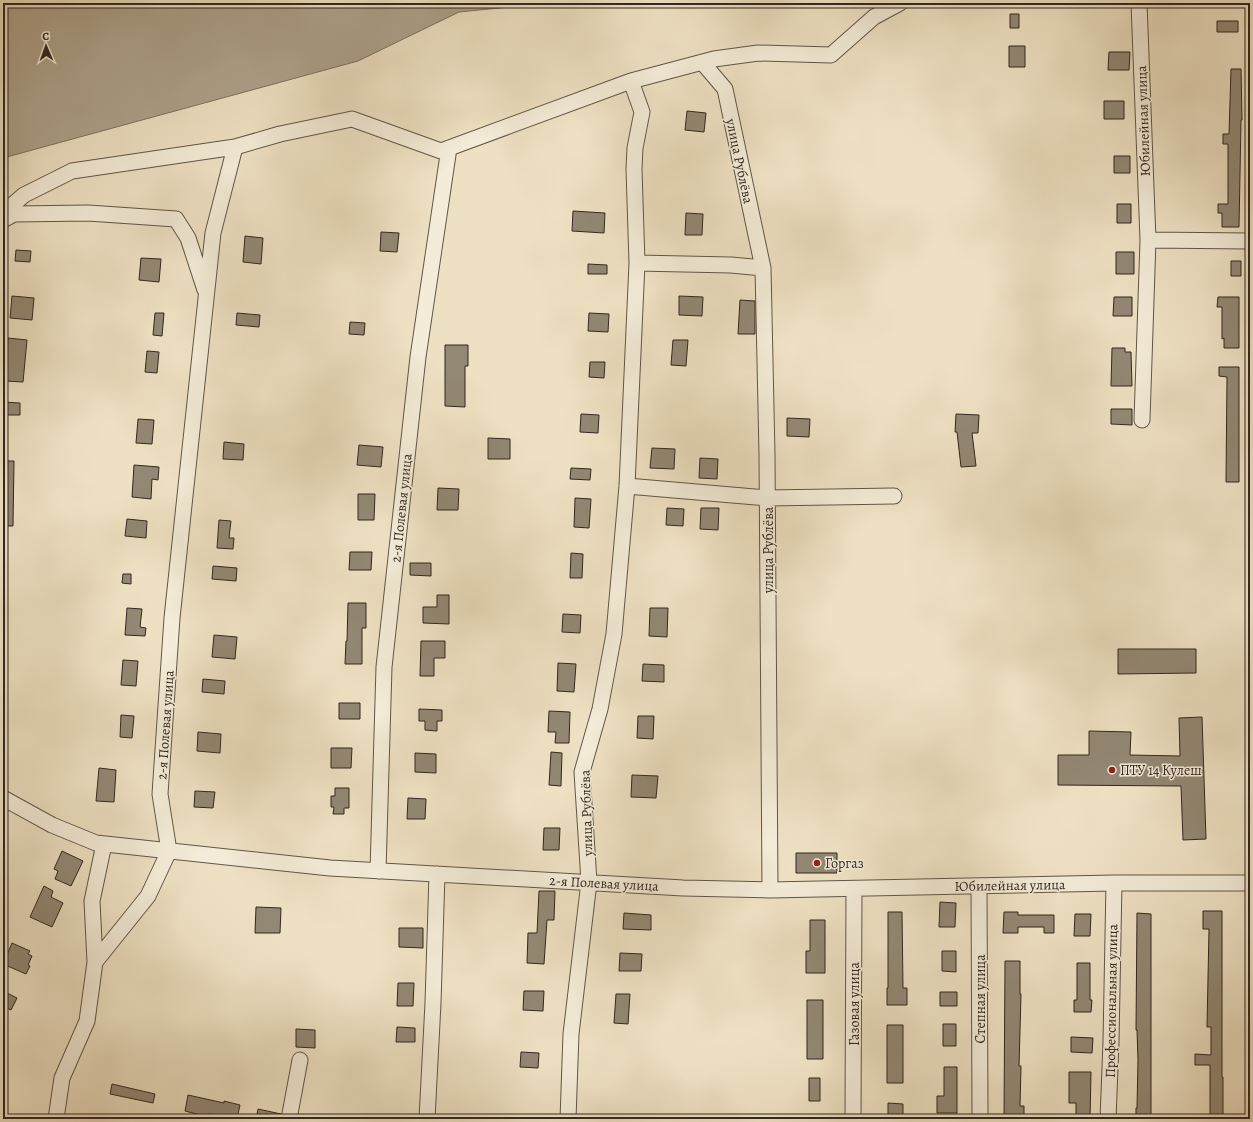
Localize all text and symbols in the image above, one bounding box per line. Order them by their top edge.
north arrow [26,26,66,66]
text: С [42,29,50,44]
street label: Юбилейная улица [1132,65,1155,177]
street label: улица Рублёва [721,116,758,206]
street label: 2-я Полевая улица [386,452,417,564]
street label: улица Рублёва [759,506,778,594]
street label: 2-я Полевая улица [152,669,179,780]
place label: ПТУ 14 Кулеш [1120,761,1202,780]
marker: ПТУ 14 Кулеш [1107,765,1117,775]
street label: улица Рублёва [575,769,598,858]
place label: Горгаз [825,854,864,873]
marker: Горгаз [812,858,822,868]
street label: 2-я Полевая улица [549,871,660,896]
street label: Юбилейная улица [954,875,1066,896]
street label: Профессиональная улица [1101,923,1122,1078]
street label: Степная улица [971,954,990,1044]
street label: Газовая улица [845,961,864,1046]

